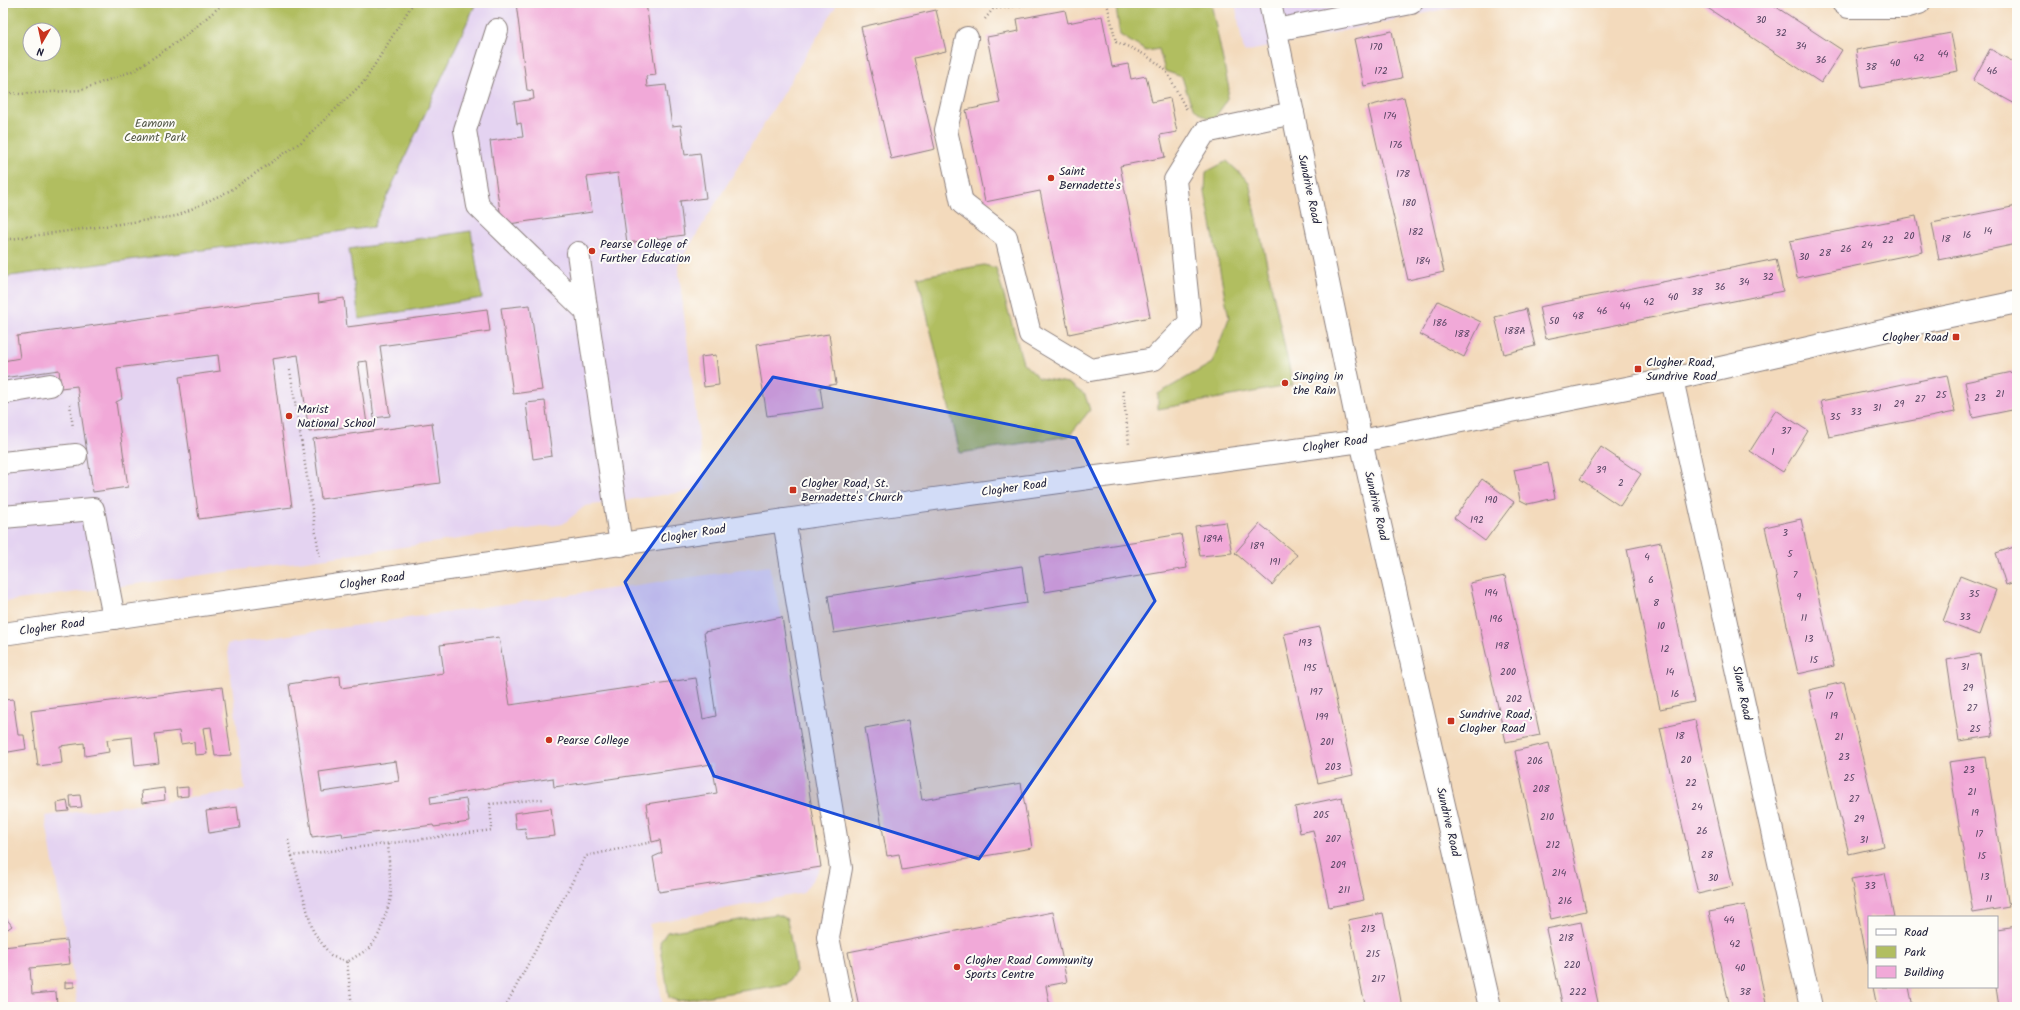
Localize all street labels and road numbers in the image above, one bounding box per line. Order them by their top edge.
street label: Sundrive Road [1292,152,1326,227]
street label: Clogher Road [1301,430,1370,458]
street label: Sundrive Road [1359,469,1393,544]
street label: Clogher Road [980,474,1049,502]
street label: Clogher Road [659,519,728,549]
street label: Clogher Road [338,567,407,595]
street label: Clogher Road [18,613,87,641]
street label: Slane Road [1727,664,1757,723]
street label: Sundrive Road [1431,785,1465,860]

